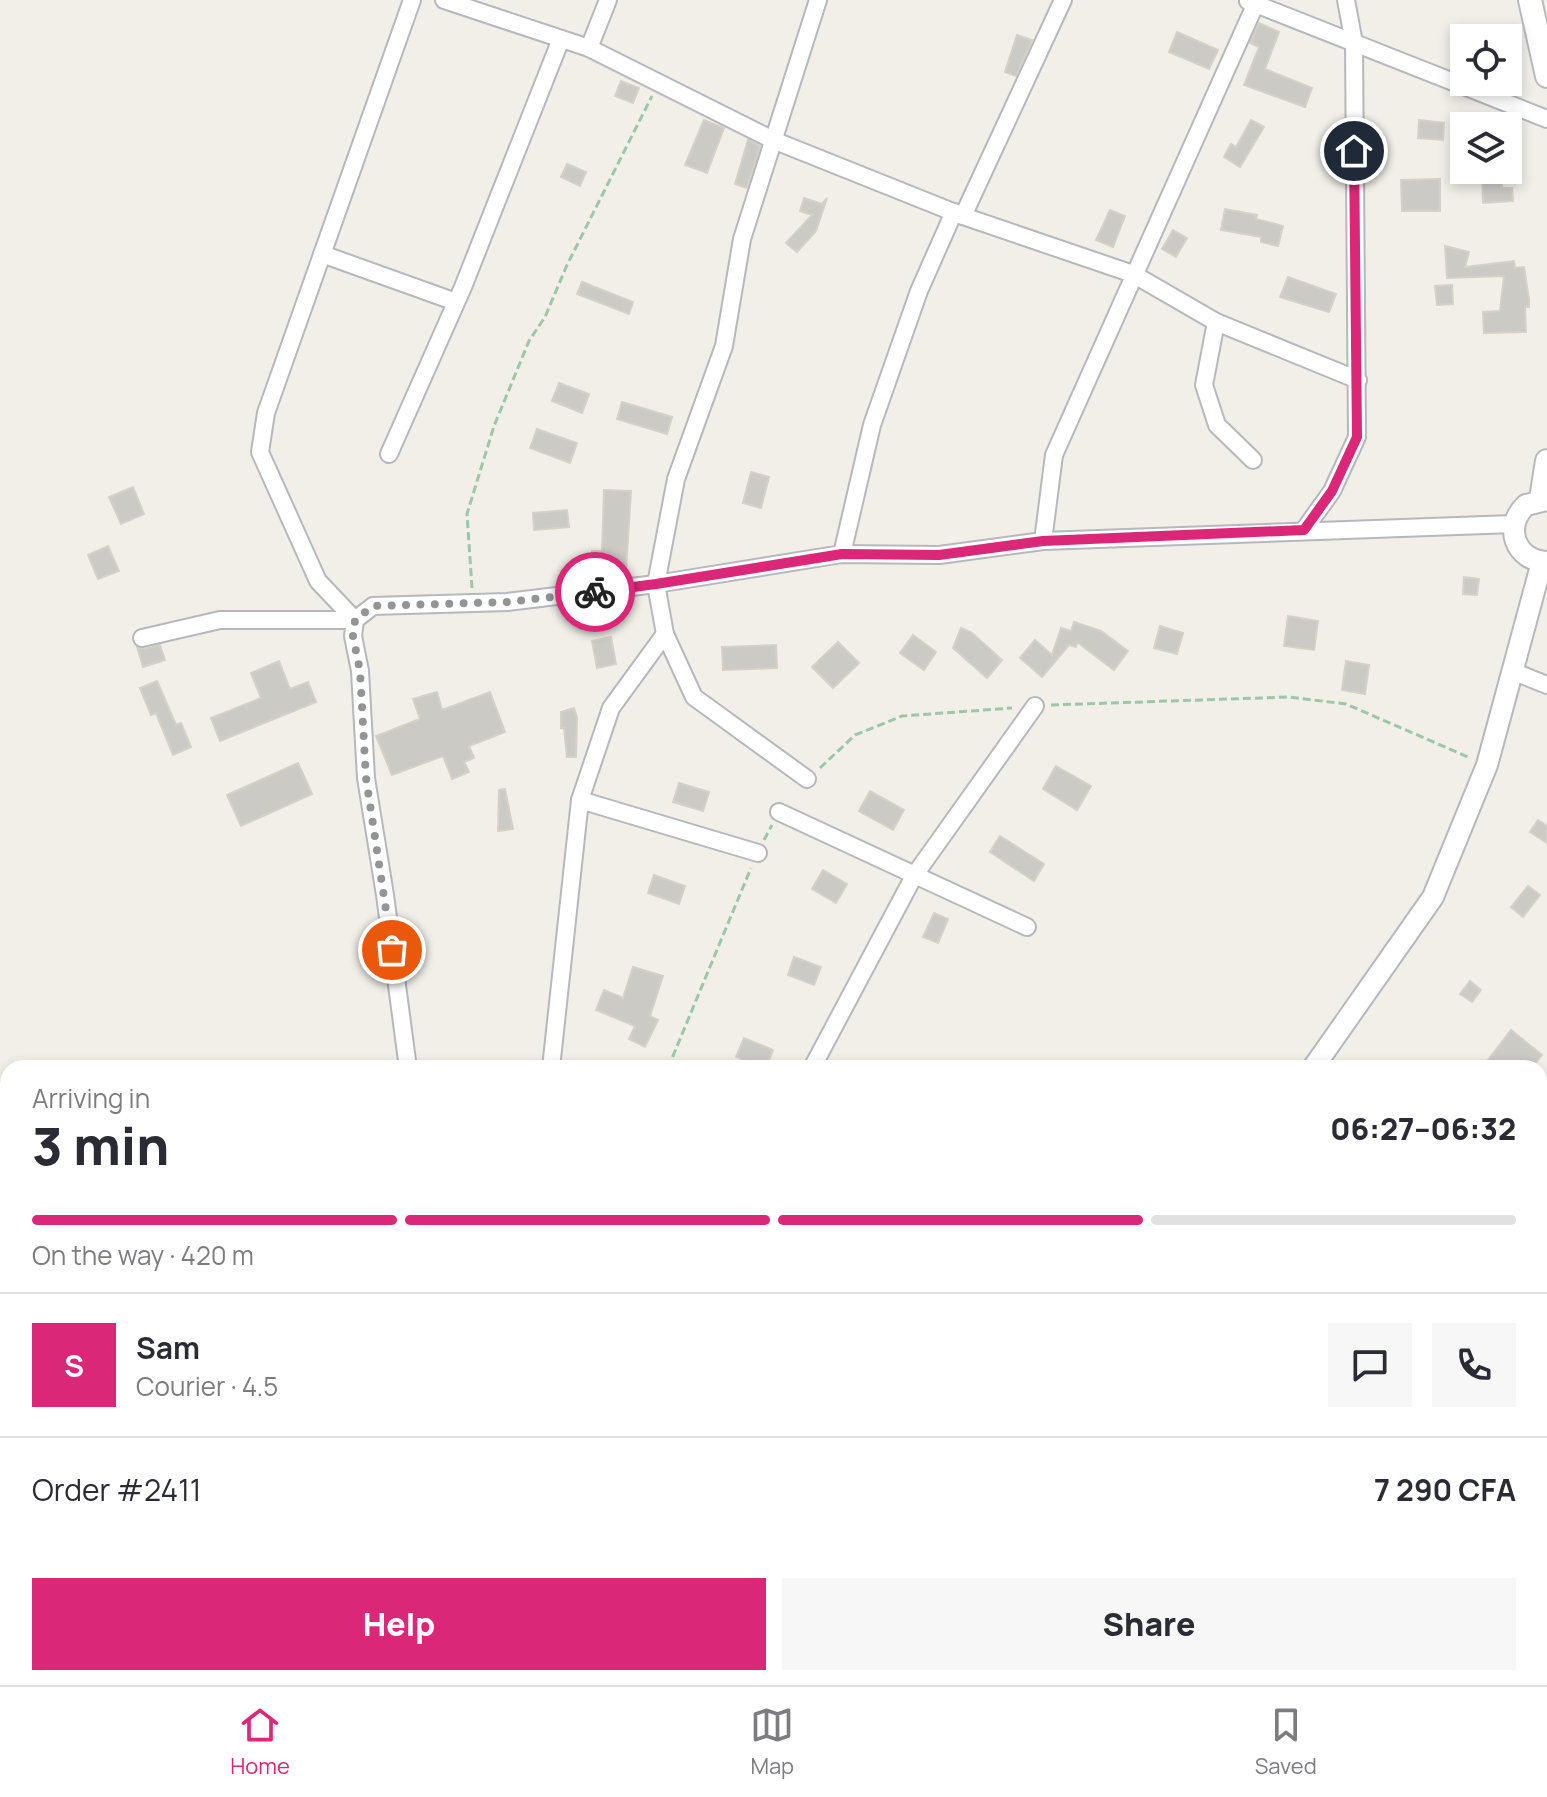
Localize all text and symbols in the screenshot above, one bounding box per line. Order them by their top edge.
map controls [1450,24,1522,184]
button: locate [1450,24,1522,96]
button: layers [1450,112,1522,184]
pin [1320,117,1388,185]
icon: home [1332,129,1376,173]
courier [555,552,635,632]
icon: bike [573,570,617,614]
pin [358,916,426,984]
icon: bag [370,928,414,972]
text: Arriving in [32,1080,150,1116]
text: 06:27–06:32 [1330,1108,1516,1149]
text: 3 min [32,1110,169,1181]
text: On the way · 420 m [32,1237,254,1273]
button: chat [1328,1323,1412,1407]
button: phone [1432,1323,1516,1407]
text: Sam [136,1327,200,1368]
text: S [64,1345,84,1386]
text: Courier · 4.5 [136,1368,278,1404]
text: Order #2411 [32,1469,202,1510]
text: 7 290 CFA [1374,1469,1516,1510]
button: Help [32,1578,766,1670]
button: Share [782,1578,1516,1670]
tab: Home [230,1703,290,1781]
tab: Map [750,1703,794,1781]
tab: Saved [1255,1703,1317,1781]

